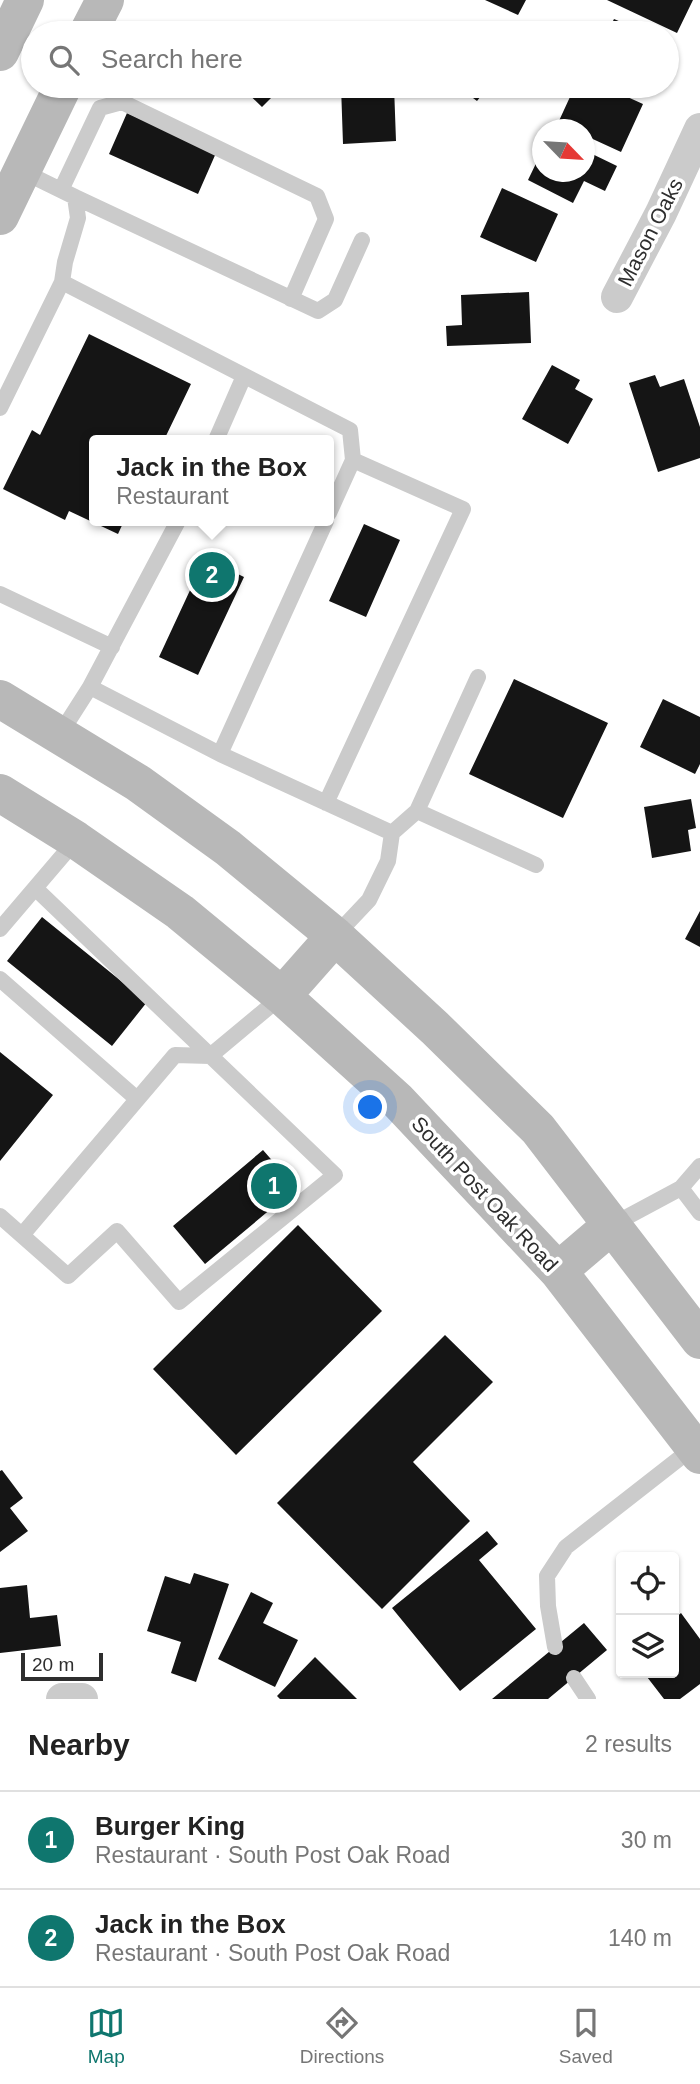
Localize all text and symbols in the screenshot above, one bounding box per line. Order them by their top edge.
search box [21,21,679,98]
icon: search [45,41,83,79]
text: Search here [101,44,243,74]
north arrow [532,119,595,182]
street label: Mason Oaks [613,174,687,290]
popup [89,435,334,526]
text: Jack in the Box [116,452,307,482]
text: Restaurant [116,483,229,509]
pin: 2 [189,549,235,601]
your location [353,1090,387,1124]
street label: South Post Oak Road [407,1112,563,1276]
pin: 1 [251,1160,297,1212]
map controls [616,1552,679,1678]
button: locate [616,1552,679,1615]
button: layers [616,1615,679,1678]
scale bar [21,1650,103,1682]
text: 20 m [32,1654,74,1675]
text: Nearby [28,1728,130,1761]
text: 2 results [585,1731,672,1757]
text: Burger King [95,1811,245,1841]
text: 1 [45,1827,57,1853]
text: 30 m [621,1827,672,1853]
text: Restaurant · South Post Oak Road [95,1842,450,1868]
text: Jack in the Box [95,1909,286,1939]
text: 2 [45,1925,57,1951]
text: 140 m [608,1925,672,1951]
text: Restaurant · South Post Oak Road [95,1940,450,1966]
tab: Map [87,2004,125,2068]
tab: Directions [300,2004,384,2068]
tab: Saved [559,2004,613,2068]

